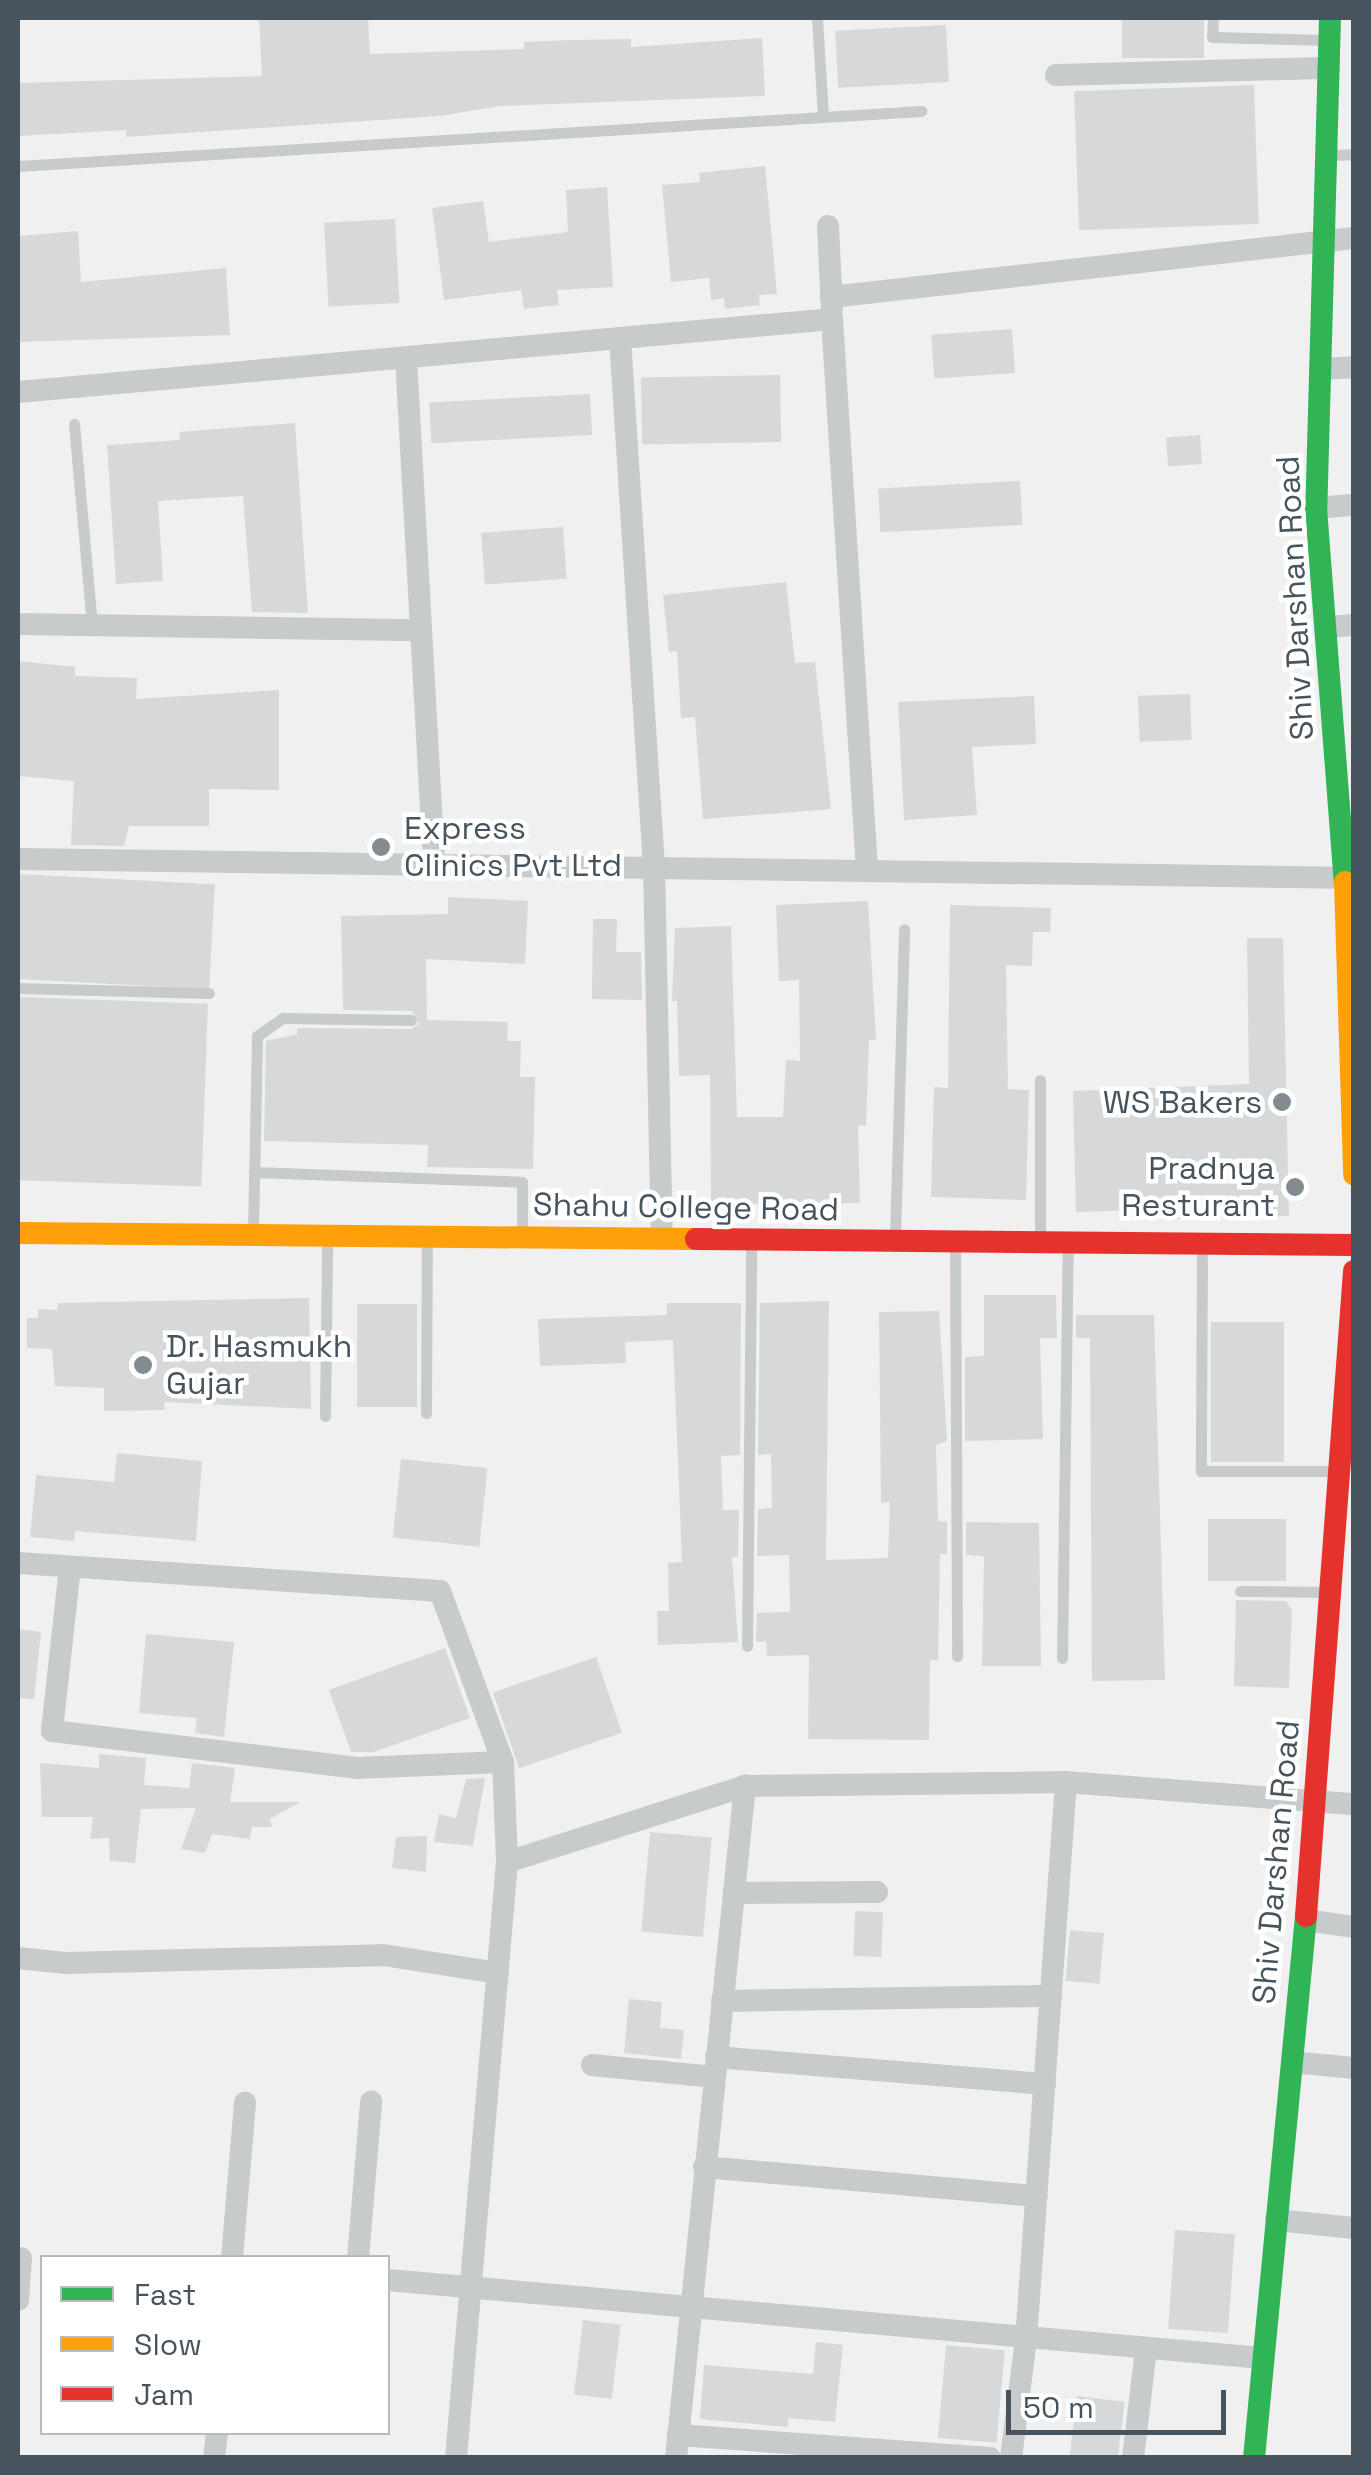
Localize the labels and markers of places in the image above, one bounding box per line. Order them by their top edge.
place label: Express Clinics Pvt Ltd [404,810,622,885]
marker: Express Clinics Pvt Ltd [368,834,394,860]
place label: WS Bakers [1103,1083,1262,1121]
marker: WS Bakers [1271,1091,1293,1113]
place label: Pradnya Resturant [1121,1150,1275,1225]
marker: Pradnya Resturant [1284,1176,1306,1198]
place label: Dr. Hasmukh Gujar [166,1328,353,1403]
marker: Dr. Hasmukh Gujar [130,1352,156,1378]

